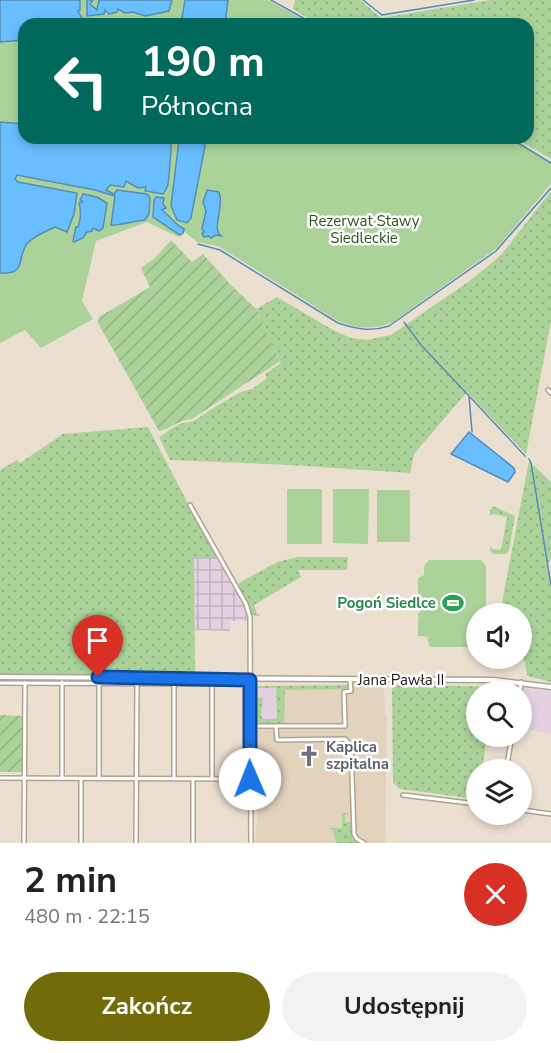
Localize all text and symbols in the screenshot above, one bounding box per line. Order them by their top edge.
text: 190 m [141,34,265,91]
icon: left [42,42,120,120]
text: Północna [141,88,253,125]
park label: Rezerwat Stawy Siedleckie [309,211,420,248]
sports icon: Pogoń Siedlce [441,591,465,615]
place label: Pogoń Siedlce [337,593,436,613]
map controls [466,603,532,825]
button: sound [466,603,532,669]
pin [72,615,123,677]
icon: arrive [81,624,114,657]
street label: Jana Pawła II [357,670,444,690]
button: search [466,681,532,747]
place label: Kaplica szpitalna [326,737,389,774]
church icon: Kaplica szpitalna [297,744,321,768]
position arrow [218,747,282,811]
button: layers [466,759,532,825]
text: 2 min [24,856,117,905]
button: close [464,863,527,926]
text: 480 m · 22:15 [24,903,150,930]
button: Zakończ [24,972,270,1041]
button: Udostępnij [282,972,527,1041]

